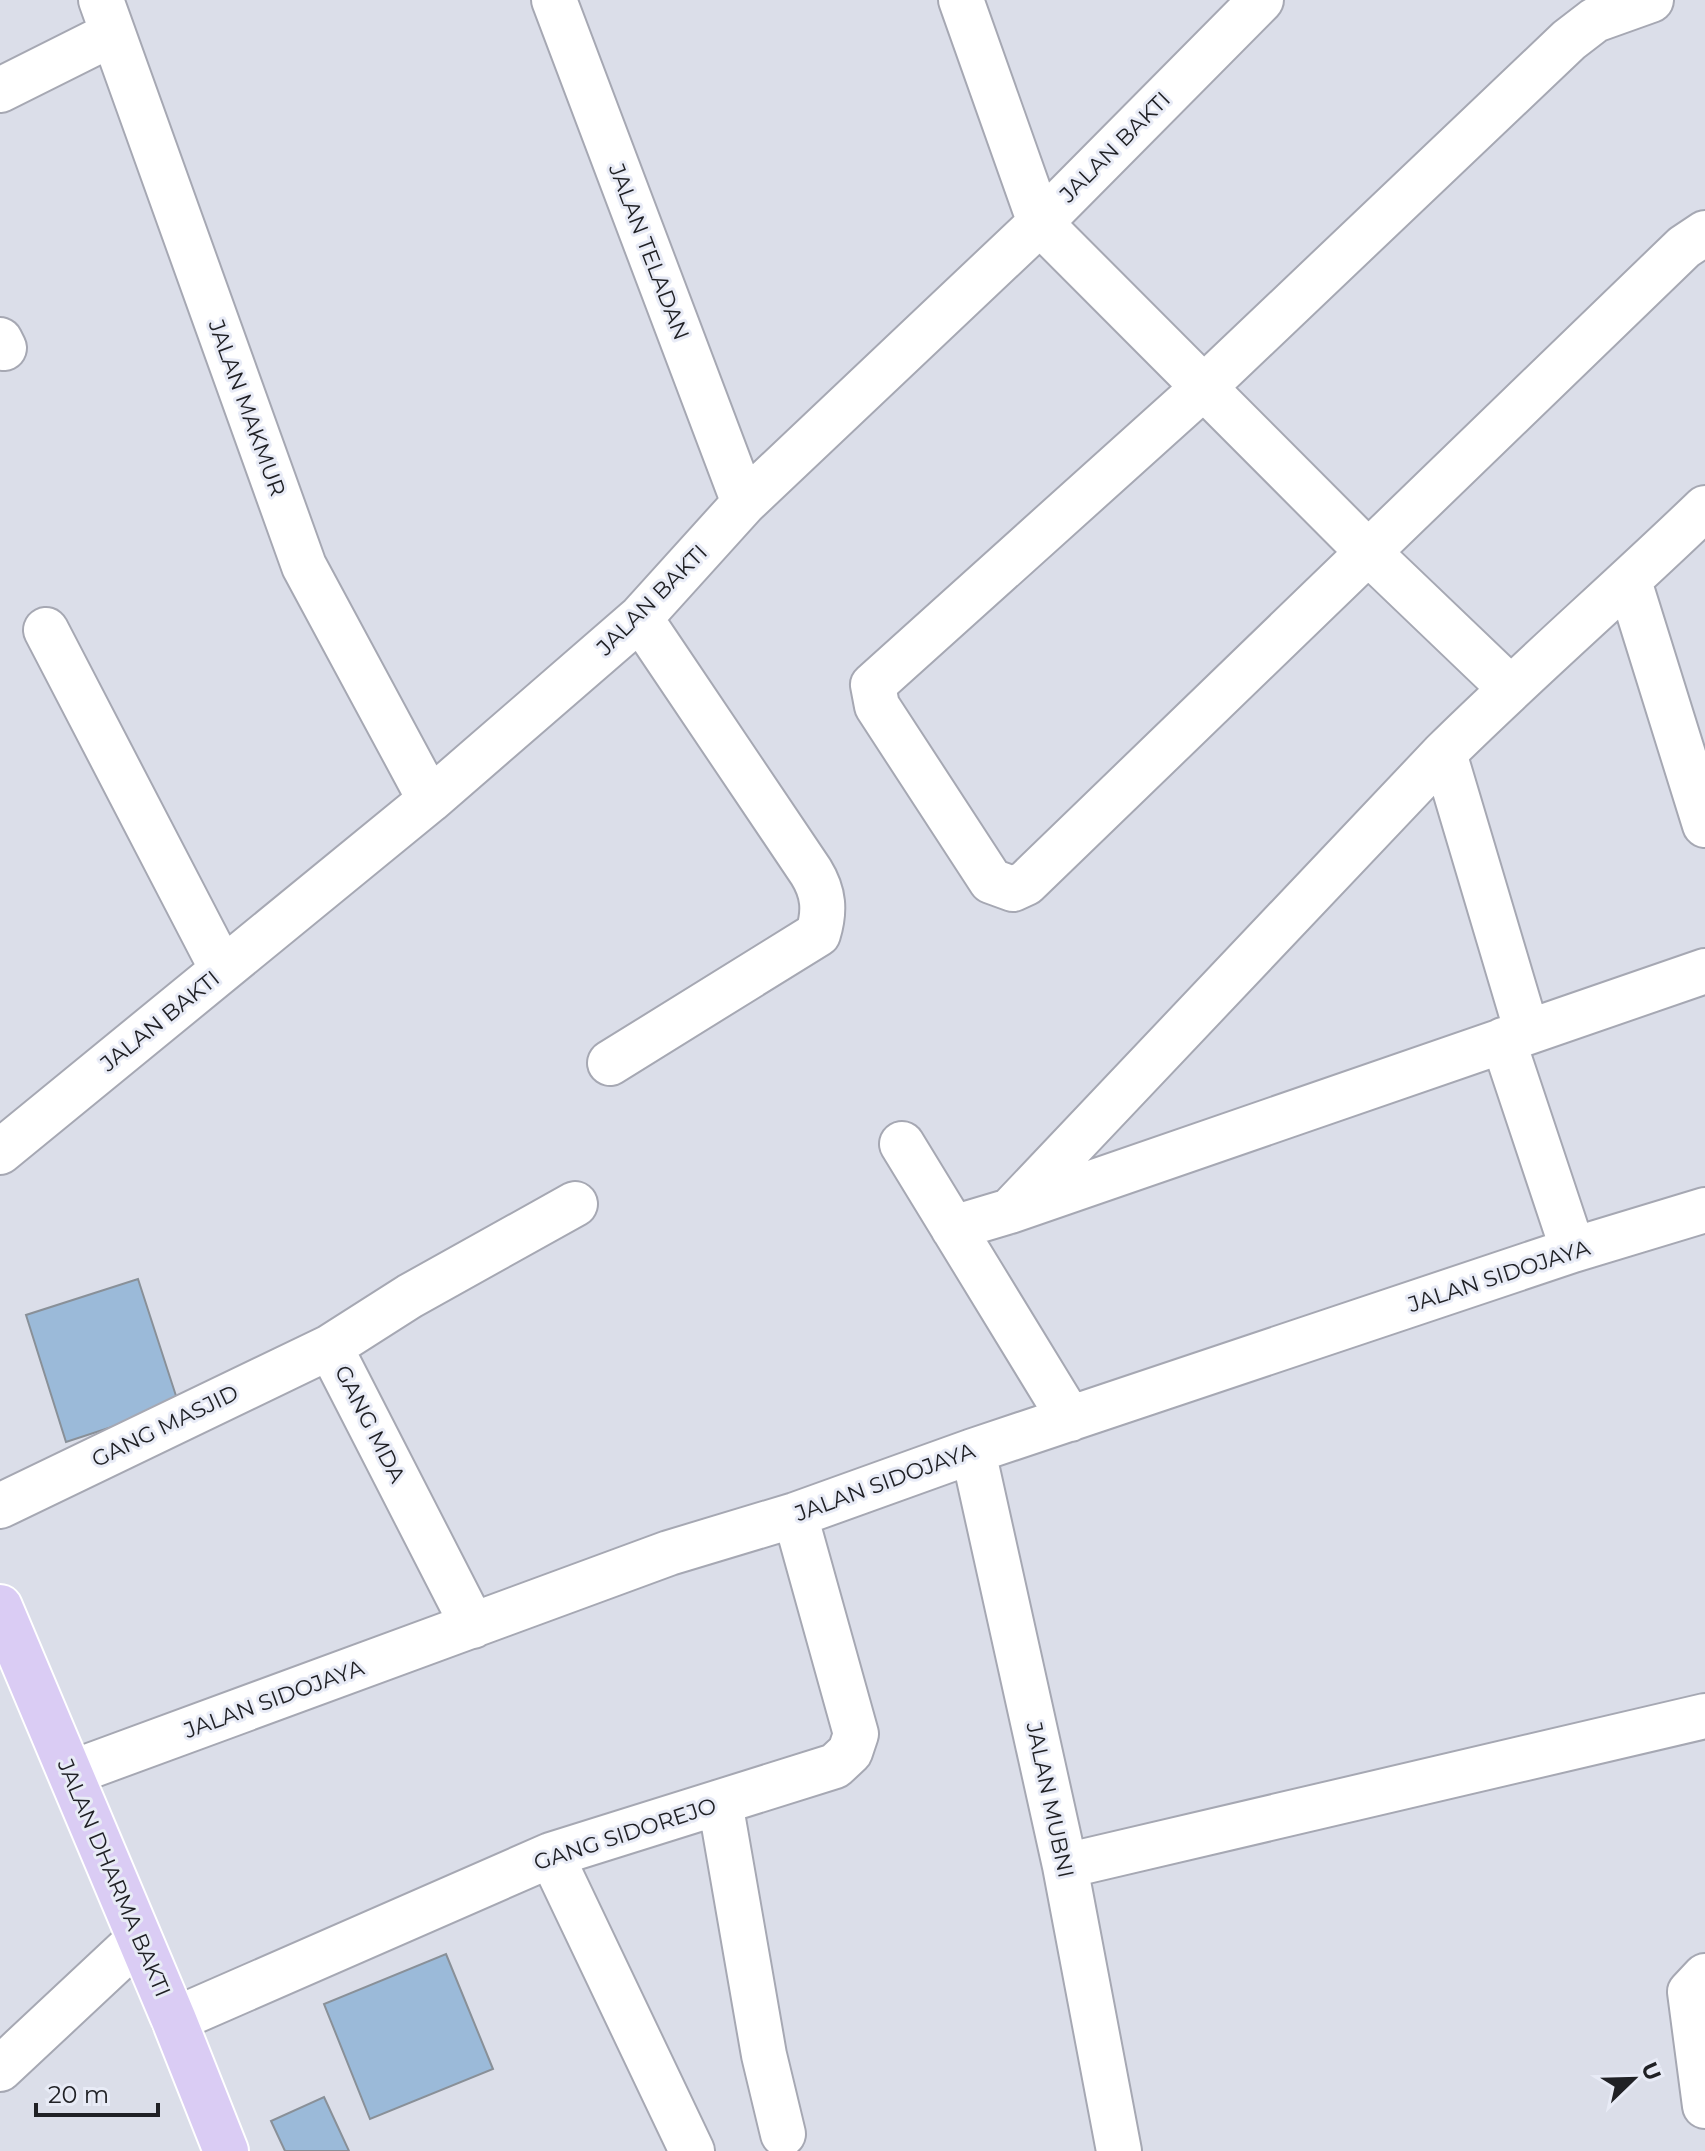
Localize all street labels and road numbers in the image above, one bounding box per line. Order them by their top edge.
street label: JALAN BAKTI [1053,86,1176,209]
street label: JALAN TELADAN [603,159,695,344]
street label: JALAN MAKMUR [202,315,291,500]
street label: JALAN BAKTI [590,539,713,662]
street label: JALAN BAKTI [94,965,225,1078]
street label: JALAN SIDOJAYA [1404,1234,1593,1318]
street label: GANG MDA [329,1361,411,1487]
street label: GANG MASJID [87,1379,243,1473]
street label: JALAN SIDOJAYA [790,1437,979,1527]
street label: JALAN SIDOJAYA [179,1654,368,1744]
street label: JALAN MUBNI [1020,1719,1080,1880]
street label: JALAN DHARMA BAKTI [51,1754,176,2001]
street label: GANG SIDOREJO [530,1792,720,1876]

